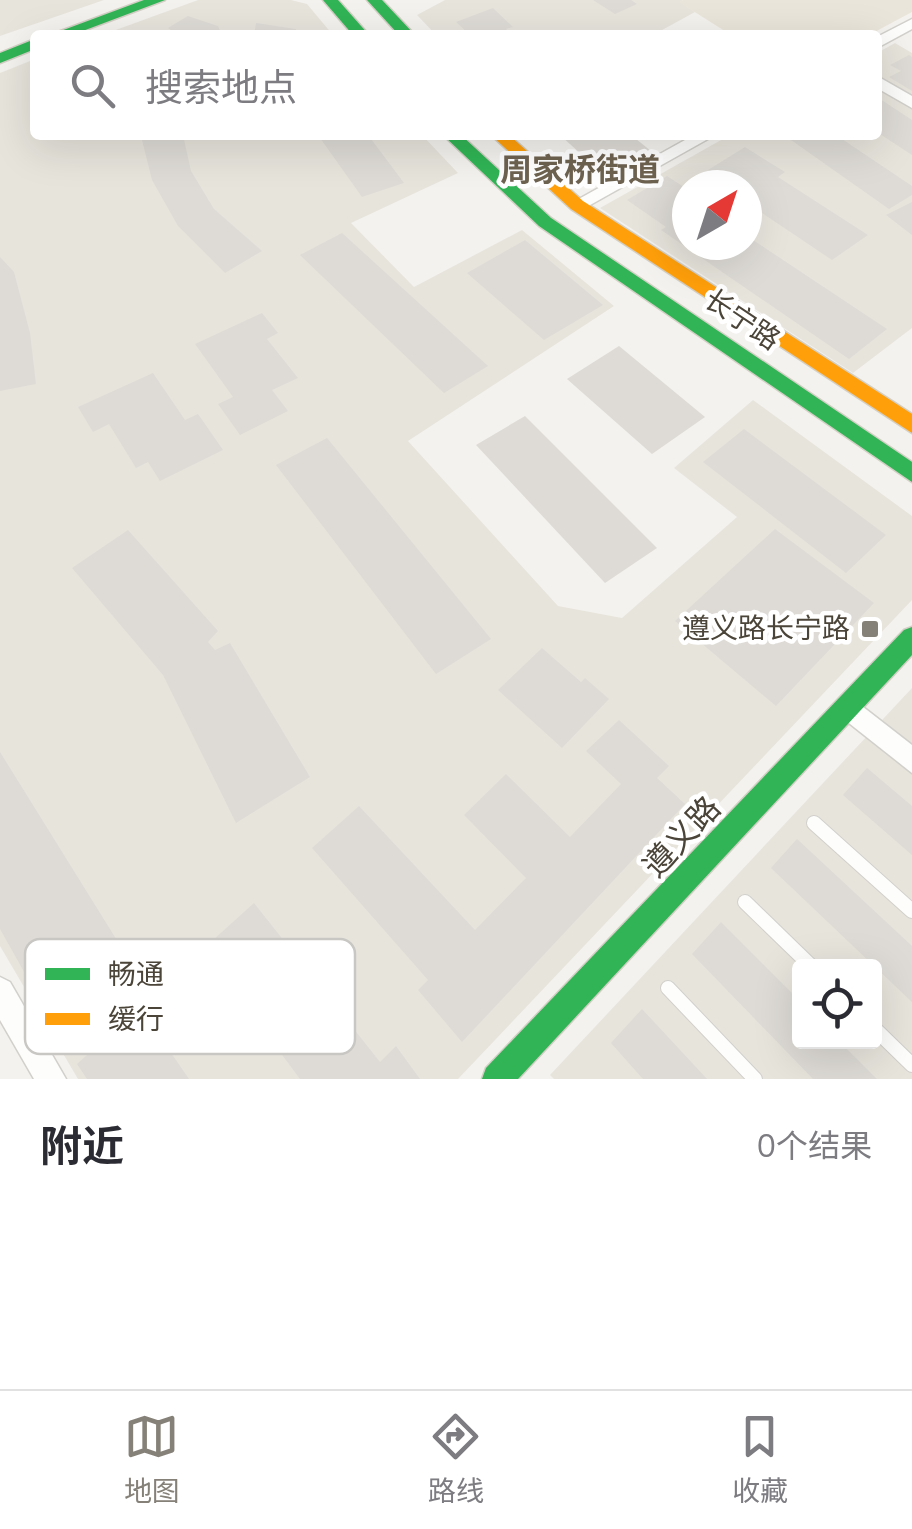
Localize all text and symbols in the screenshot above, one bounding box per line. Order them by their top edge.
search box [30,30,882,140]
icon: search [65,58,120,113]
text: 搜索地点 [145,63,297,114]
district label: 周家桥街道 [500,149,660,192]
north arrow [672,170,762,260]
street label: 长宁路 [697,281,787,359]
place label: 遵义路长宁路 [682,610,850,648]
marker: 遵义路长宁路 [859,618,881,640]
street label: 遵义路 [634,787,730,887]
legend [25,939,355,1054]
text: 畅通 [108,956,164,994]
map controls [792,959,882,1049]
button: locate [792,959,882,1049]
text: 缓行 [108,1001,164,1039]
text: 附近 [40,1119,124,1176]
text: 0个结果 [757,1125,872,1168]
tab: 地图 [124,1409,180,1511]
tab: 路线 [428,1409,484,1511]
tab: 收藏 [732,1409,788,1511]

